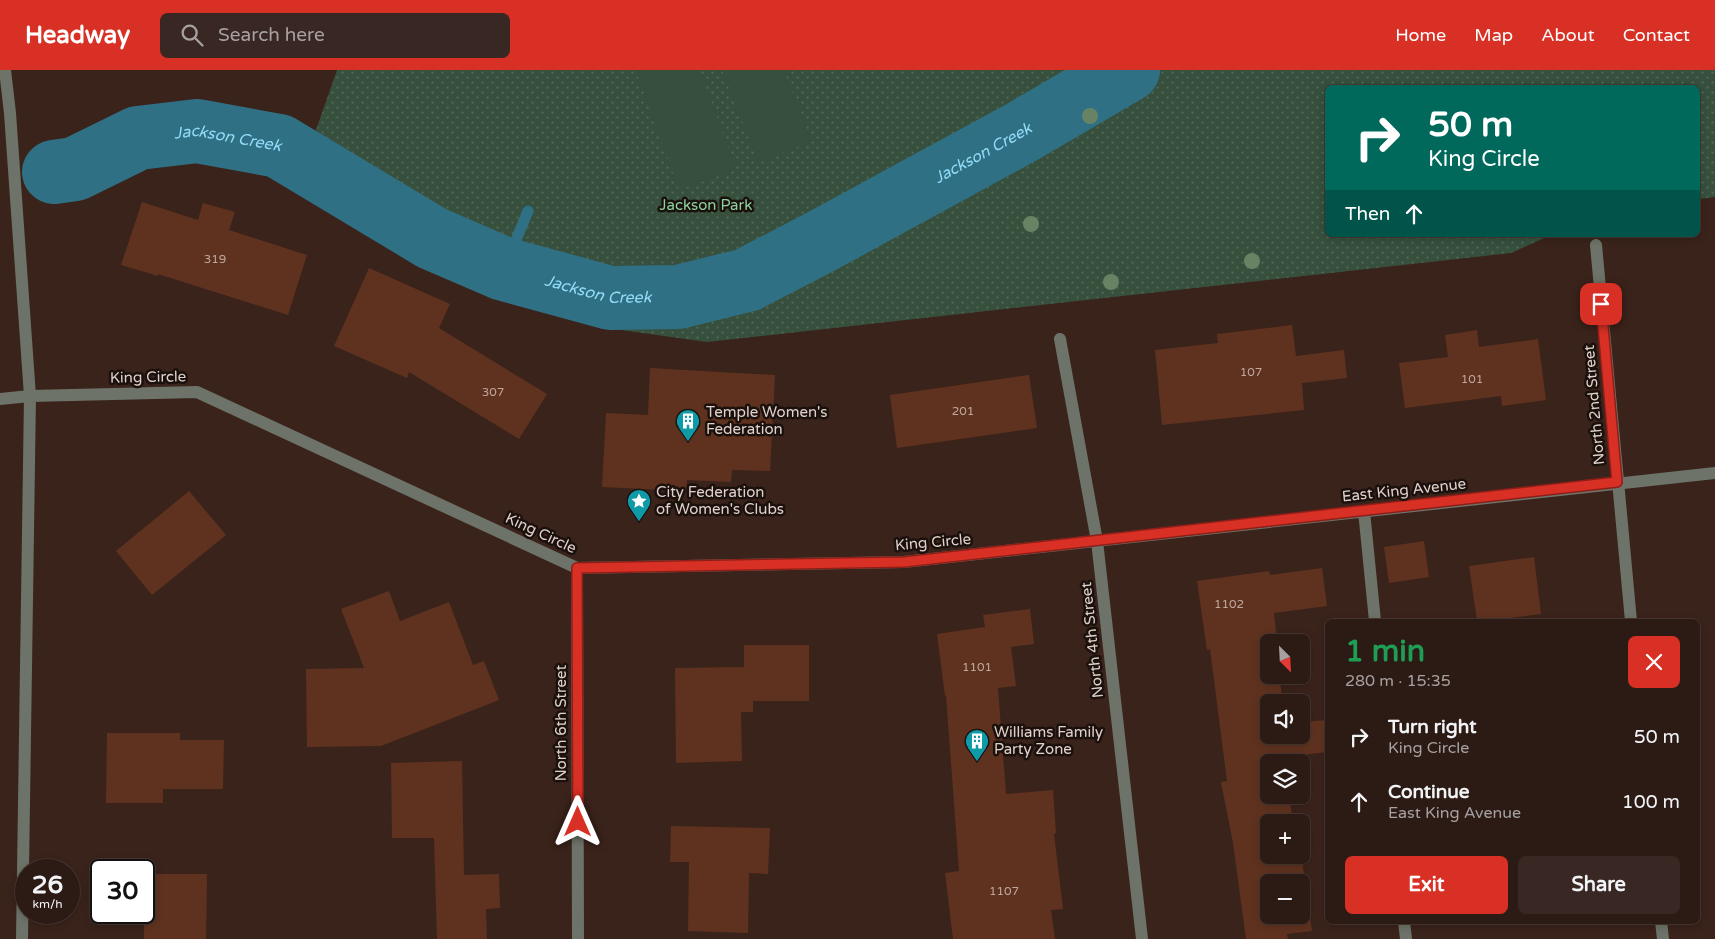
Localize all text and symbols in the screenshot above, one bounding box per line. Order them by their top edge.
search box [160,13,510,58]
text: Headway [25,21,130,50]
icon: search [178,21,206,49]
text: Search here [218,24,325,46]
text: Home [1395,24,1446,46]
text: Map [1474,24,1513,46]
text: About [1541,24,1595,46]
text: Contact [1623,24,1690,46]
text: 50 m [1428,104,1513,146]
icon: right [1345,105,1410,170]
water label: Jackson Creek [930,118,1037,188]
water label: Jackson Creek [173,121,284,156]
text: King Circle [1428,146,1540,172]
park label: Jackson Park [660,196,752,214]
icon: ahead [1400,200,1428,228]
text: Then [1345,203,1390,225]
house number: 319 [204,252,226,266]
water label: Jackson Creek [542,271,653,308]
pin [1580,283,1622,325]
icon: arrive [1587,290,1615,318]
street label: North 2nd Street [1580,344,1608,466]
house number: 107 [1240,365,1262,379]
street label: King Circle [110,367,186,387]
house number: 101 [1461,372,1483,386]
house number: 307 [482,385,504,399]
place label: Temple Women's Federation [706,403,828,438]
house number: 201 [952,404,974,418]
building icon: Temple Women's Federation [675,408,701,442]
street label: East King Avenue [1341,475,1467,505]
place label: City Federation of Women's Clubs [656,483,784,518]
place icon: City Federation of Women's Clubs [626,488,652,522]
street label: King Circle [503,509,579,557]
street label: King Circle [894,530,972,554]
street label: North 4th Street [1077,581,1107,699]
house number: 1102 [1214,597,1244,611]
text: 1 min [1345,633,1425,670]
north arrow [1260,634,1310,684]
map controls [1260,634,1310,924]
button: close [1628,636,1680,688]
house number: 1101 [962,660,992,674]
street label: North 6th Street [552,664,570,781]
text: 280 m · 15:35 [1345,671,1451,691]
button: sound [1260,694,1310,744]
text: Turn right [1388,716,1476,738]
place label: Williams Family Party Zone [994,723,1103,758]
icon: right [1345,723,1373,751]
text: 50 m [1634,726,1680,748]
building icon: Williams Family Party Zone [964,728,990,762]
text: King Circle [1388,738,1469,758]
button: layers [1260,754,1310,804]
text: Continue [1388,781,1470,803]
icon: ahead [1345,788,1373,816]
text: 100 m [1622,791,1680,813]
position arrow [551,795,603,847]
text: East King Avenue [1388,803,1521,823]
button: + [1260,814,1310,864]
button: Exit [1345,856,1508,914]
button: Share [1518,856,1680,914]
speed limit sign: 30 [90,859,155,924]
text: 26 [32,870,63,900]
button: − [1260,874,1310,924]
house number: 1107 [989,884,1019,898]
text: km/h [32,897,63,911]

